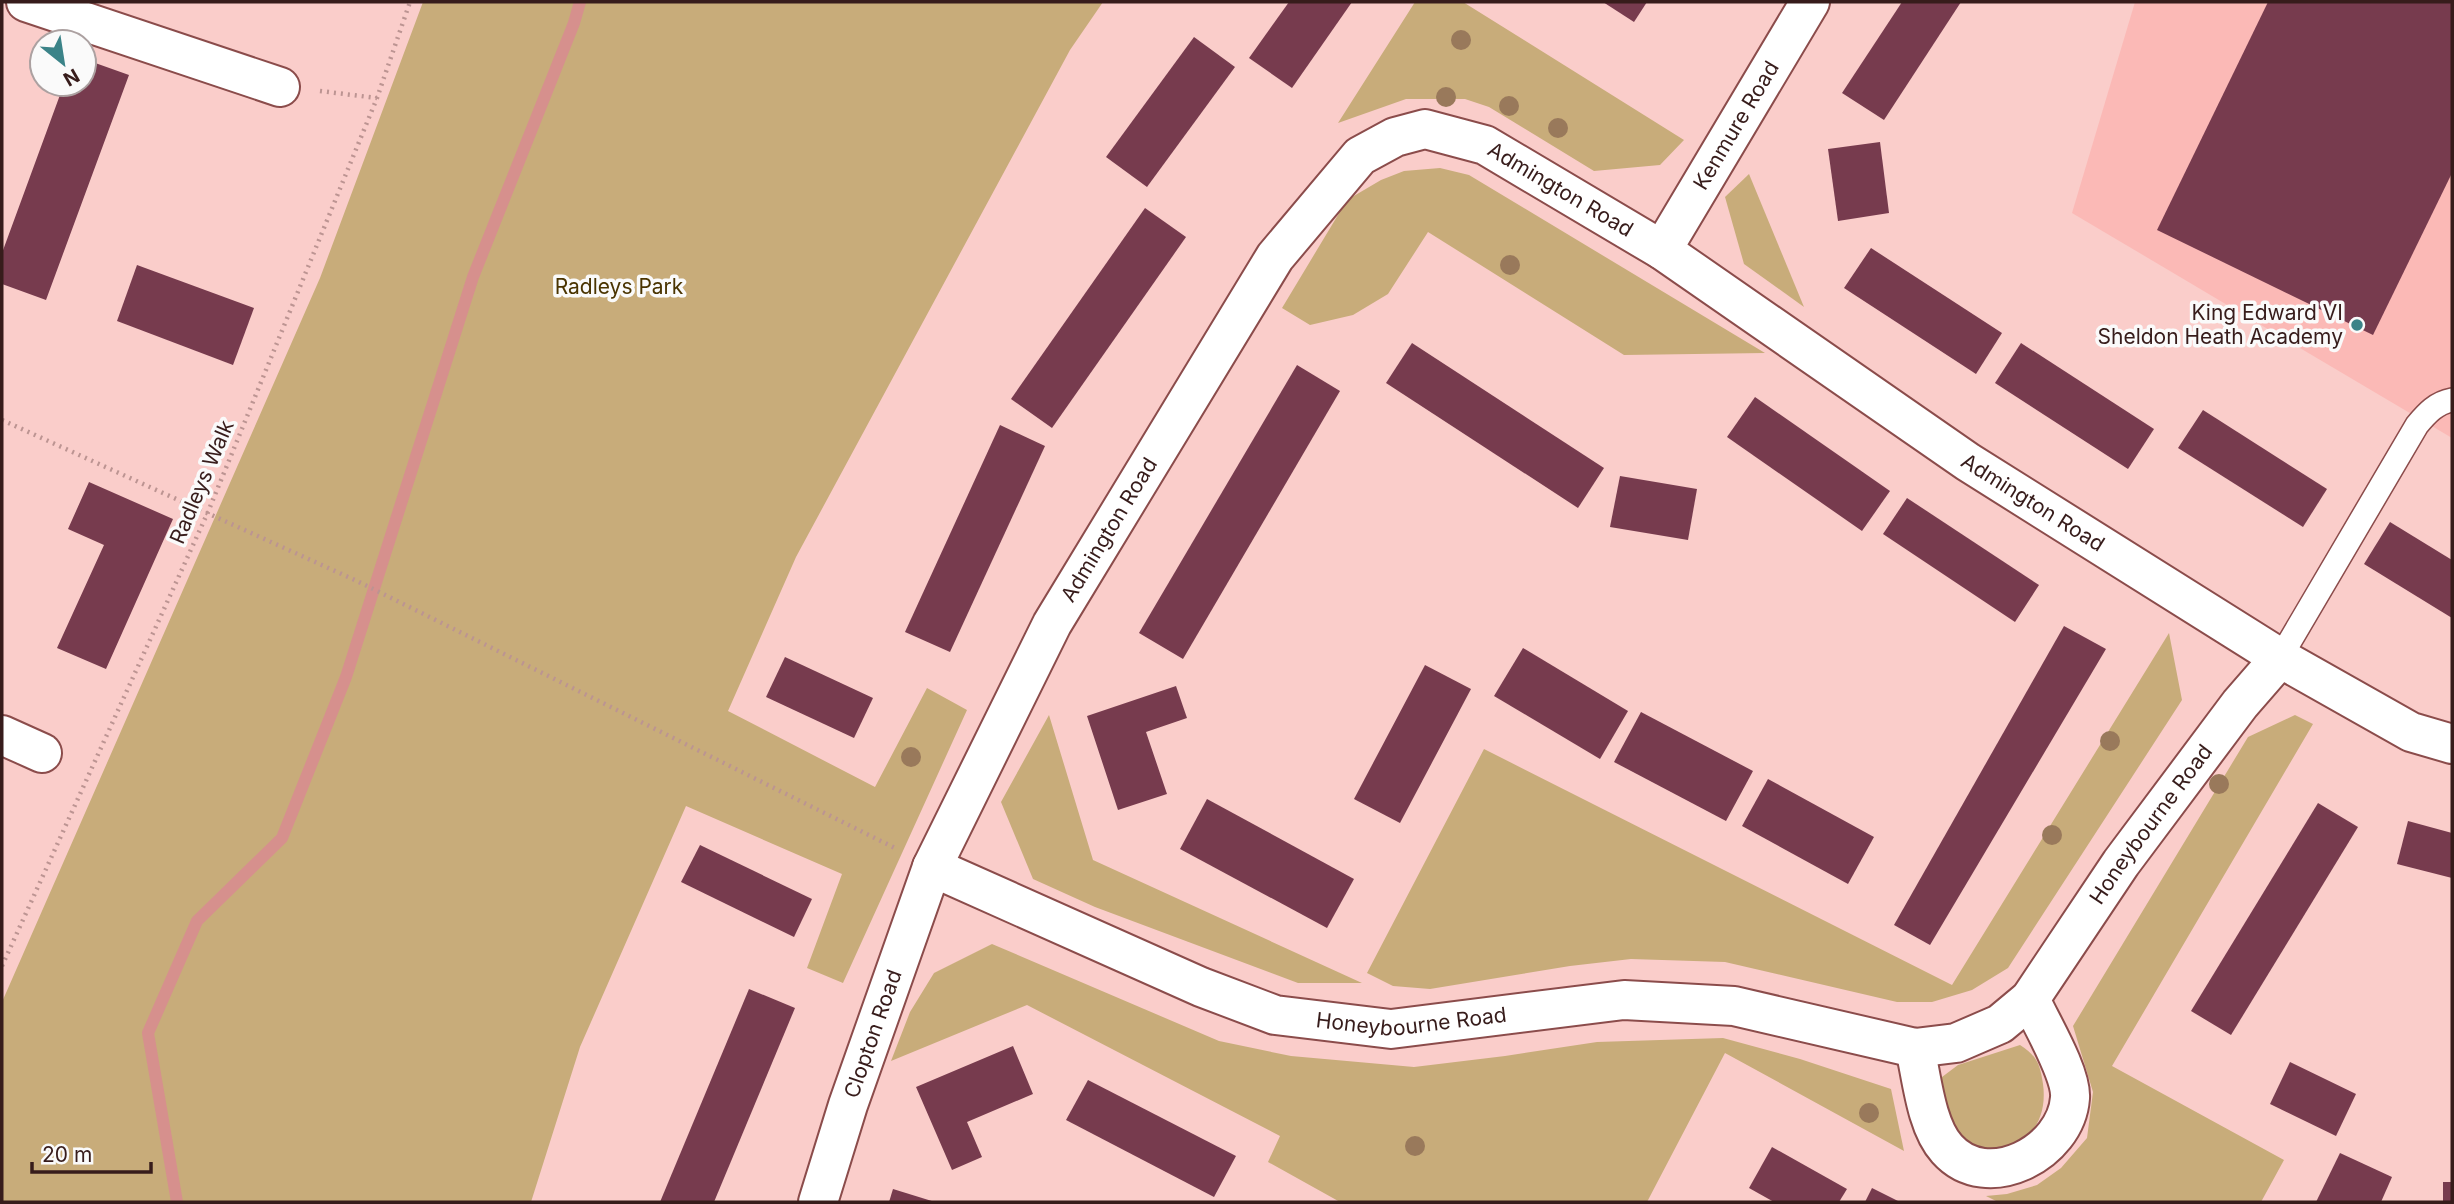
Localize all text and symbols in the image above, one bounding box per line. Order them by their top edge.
north arrow [28,28,98,98]
street label: Kenmure Road [1688,56,1784,194]
text: N [59,64,83,91]
street label: Admington Road [1484,137,1638,242]
park label: Radleys Park [555,274,684,299]
place label: King Edward VI Sheldon Heath Academy [2098,300,2343,349]
marker: King Edward VI Sheldon Heath Academy [2349,317,2365,333]
street label: Radleys Walk [164,416,239,547]
street label: Admington Road [1957,448,2109,557]
street label: Admington Road [1055,453,1162,606]
street label: Honeybourne Road [2084,739,2217,909]
street label: Clopton Road [839,966,907,1101]
street label: Honeybourne Road [1315,1002,1508,1041]
scale bar [32,1130,150,1174]
text: 20 m [42,1142,92,1167]

